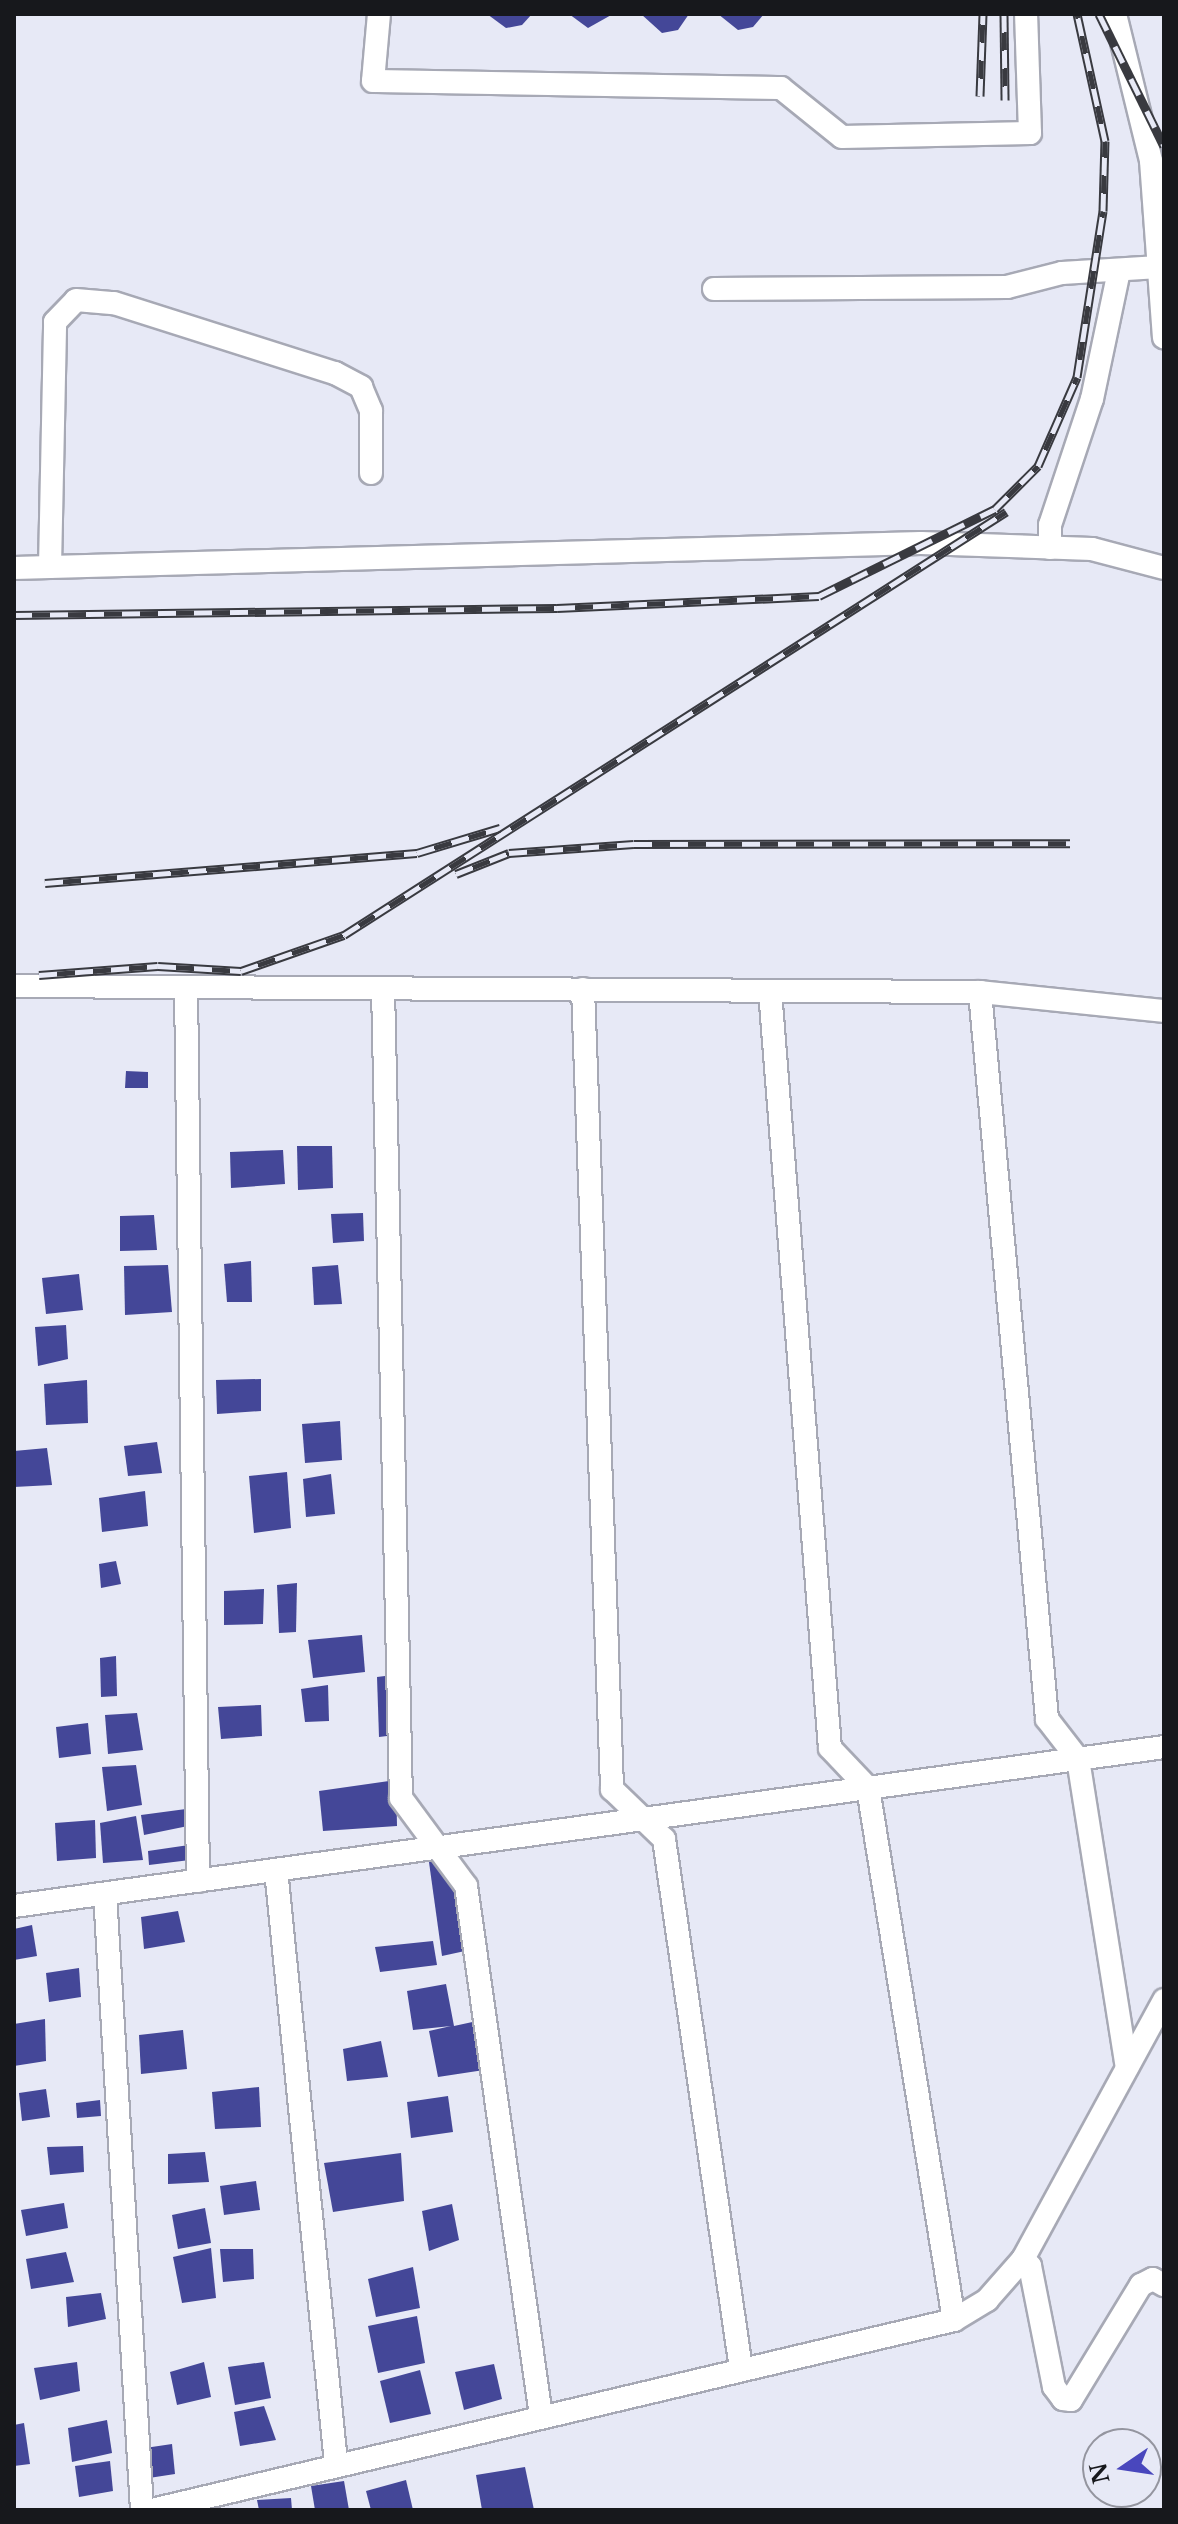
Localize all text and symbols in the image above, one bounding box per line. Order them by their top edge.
north arrow [1082,2428,1162,2508]
text: N [1085,2460,1116,2486]

